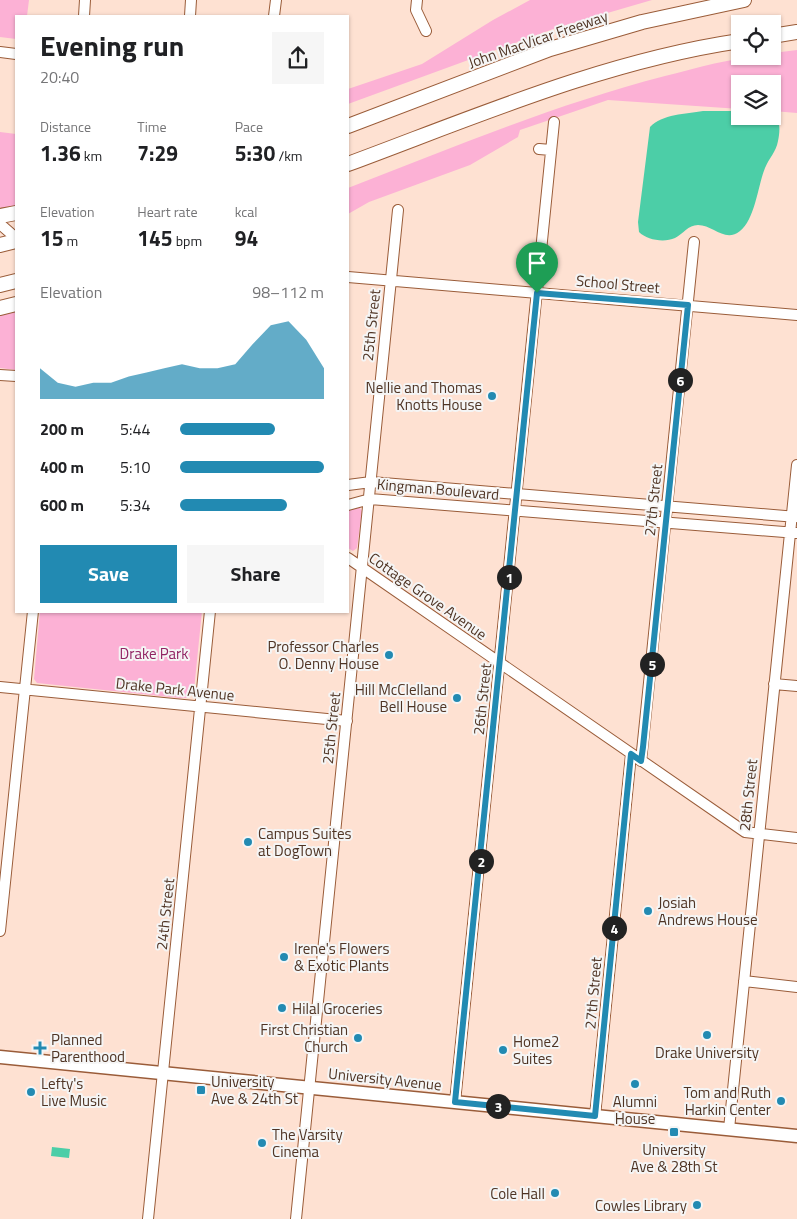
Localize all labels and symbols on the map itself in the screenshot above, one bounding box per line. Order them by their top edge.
street label: John MacVicar Freeway [465,4,611,74]
pin [516,242,558,293]
street label: School Street [575,269,662,299]
street label: 25th Street [356,287,386,362]
pin: 6 [668,368,692,392]
place label: Nellie and Thomas Knotts House [366,376,482,416]
marker: Nellie and Thomas Knotts House [486,390,498,402]
street label: 27th Street [638,462,668,537]
street label: Kingman Boulevard [376,472,500,506]
street label: Cottage Grove Avenue [364,547,492,645]
pin: 1 [496,564,522,590]
place label: Professor Charles O. Denny House [267,635,379,675]
park label: Drake Park [120,642,188,665]
marker: Professor Charles O. Denny House [383,649,395,661]
pin: 5 [640,652,664,676]
street label: 26th Street [467,661,497,736]
street label: Drake Park Avenue [115,671,235,707]
place label: Hill McClelland Bell House [355,678,447,718]
street label: 25th Street [316,690,346,765]
marker: Hill McClelland Bell House [451,692,463,704]
street label: 28th Street [733,757,763,832]
place label: Campus Suites at DogTown [258,822,352,862]
marker: Campus Suites at DogTown [242,836,254,848]
pin: 2 [468,848,494,874]
street label: 24th Street [150,876,180,951]
place label: Josiah Andrews House [658,891,758,931]
marker: Josiah Andrews House [642,905,654,917]
pin: 4 [602,916,626,940]
place label: Irene's Flowers & Exotic Plants [294,937,389,977]
marker: Irene's Flowers & Exotic Plants [278,951,290,963]
street label: 27th Street [578,955,608,1030]
place label: Hilal Groceries [292,997,382,1020]
marker: Hilal Groceries [276,1002,288,1014]
place label: First Christian Church [260,1018,348,1058]
place label: Planned Parenthood [51,1028,125,1068]
marker: Drake University [701,1029,713,1041]
place label: Home2 Suites [513,1030,560,1070]
marker: First Christian Church [352,1032,364,1044]
marker: Planned Parenthood [33,1041,47,1055]
place label: Drake University [655,1041,759,1064]
marker: Home2 Suites [497,1044,509,1056]
street label: University Avenue [327,1062,443,1096]
place label: University Ave & 24th St [211,1070,299,1110]
place label: Lefty's Live Music [41,1072,107,1112]
marker: Alumni House [629,1078,641,1090]
place label: Tom and Ruth Harkin Center [683,1081,771,1121]
marker: University Ave & 24th St [195,1084,207,1096]
marker: Lefty's Live Music [25,1086,37,1098]
place label: Alumni House [613,1090,657,1130]
pin: 3 [486,1094,510,1118]
marker: Tom and Ruth Harkin Center [775,1095,787,1107]
place label: The Varsity Cinema [272,1123,343,1163]
marker: University Ave & 28th St [668,1126,680,1138]
marker: The Varsity Cinema [256,1137,268,1149]
place label: University Ave & 28th St [631,1138,718,1178]
place label: Cole Hall [490,1182,545,1205]
marker: Cole Hall [549,1187,561,1199]
place label: Cowles Library [595,1194,687,1217]
marker: Cowles Library [691,1199,703,1211]

